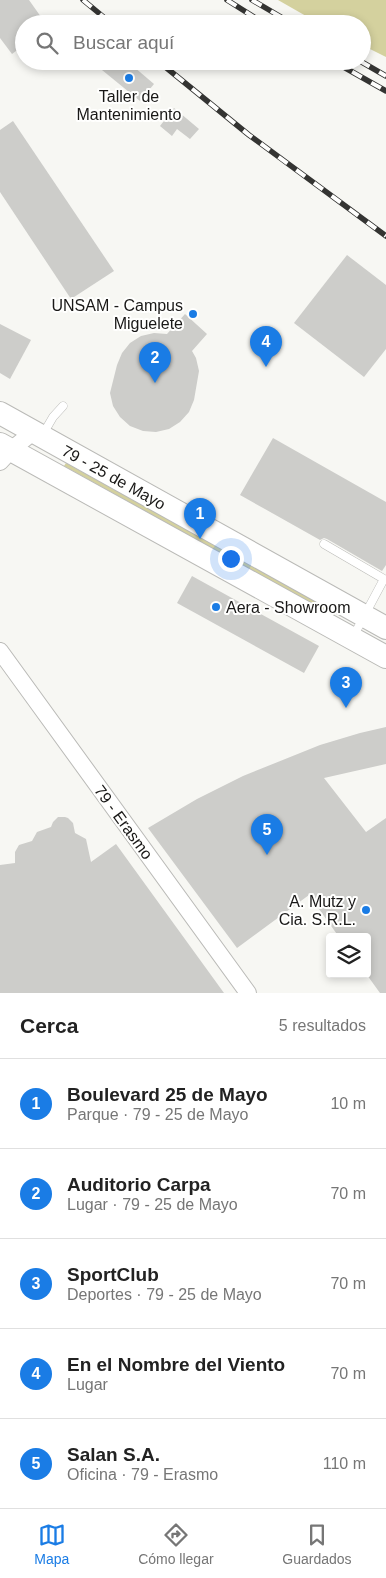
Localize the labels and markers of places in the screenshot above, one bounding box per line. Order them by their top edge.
marker: Taller de Mantenimiento [123,72,135,84]
place label: Taller de Mantenimiento [77,88,182,123]
place label: UNSAM - Campus Miguelete [51,297,183,332]
marker: UNSAM - Campus Miguelete [187,308,199,320]
pin: 4 [250,326,282,367]
pin: 2 [139,342,171,383]
pin: 1 [184,498,216,539]
place label: Aera - Showroom [226,599,351,616]
marker: Aera - Showroom [210,601,222,613]
pin: 3 [330,667,362,708]
pin: 5 [251,814,283,855]
place label: A. Mutz y Cia. S.R.L. [279,893,356,928]
marker: A. Mutz y Cia. S.R.L. [360,904,372,916]

